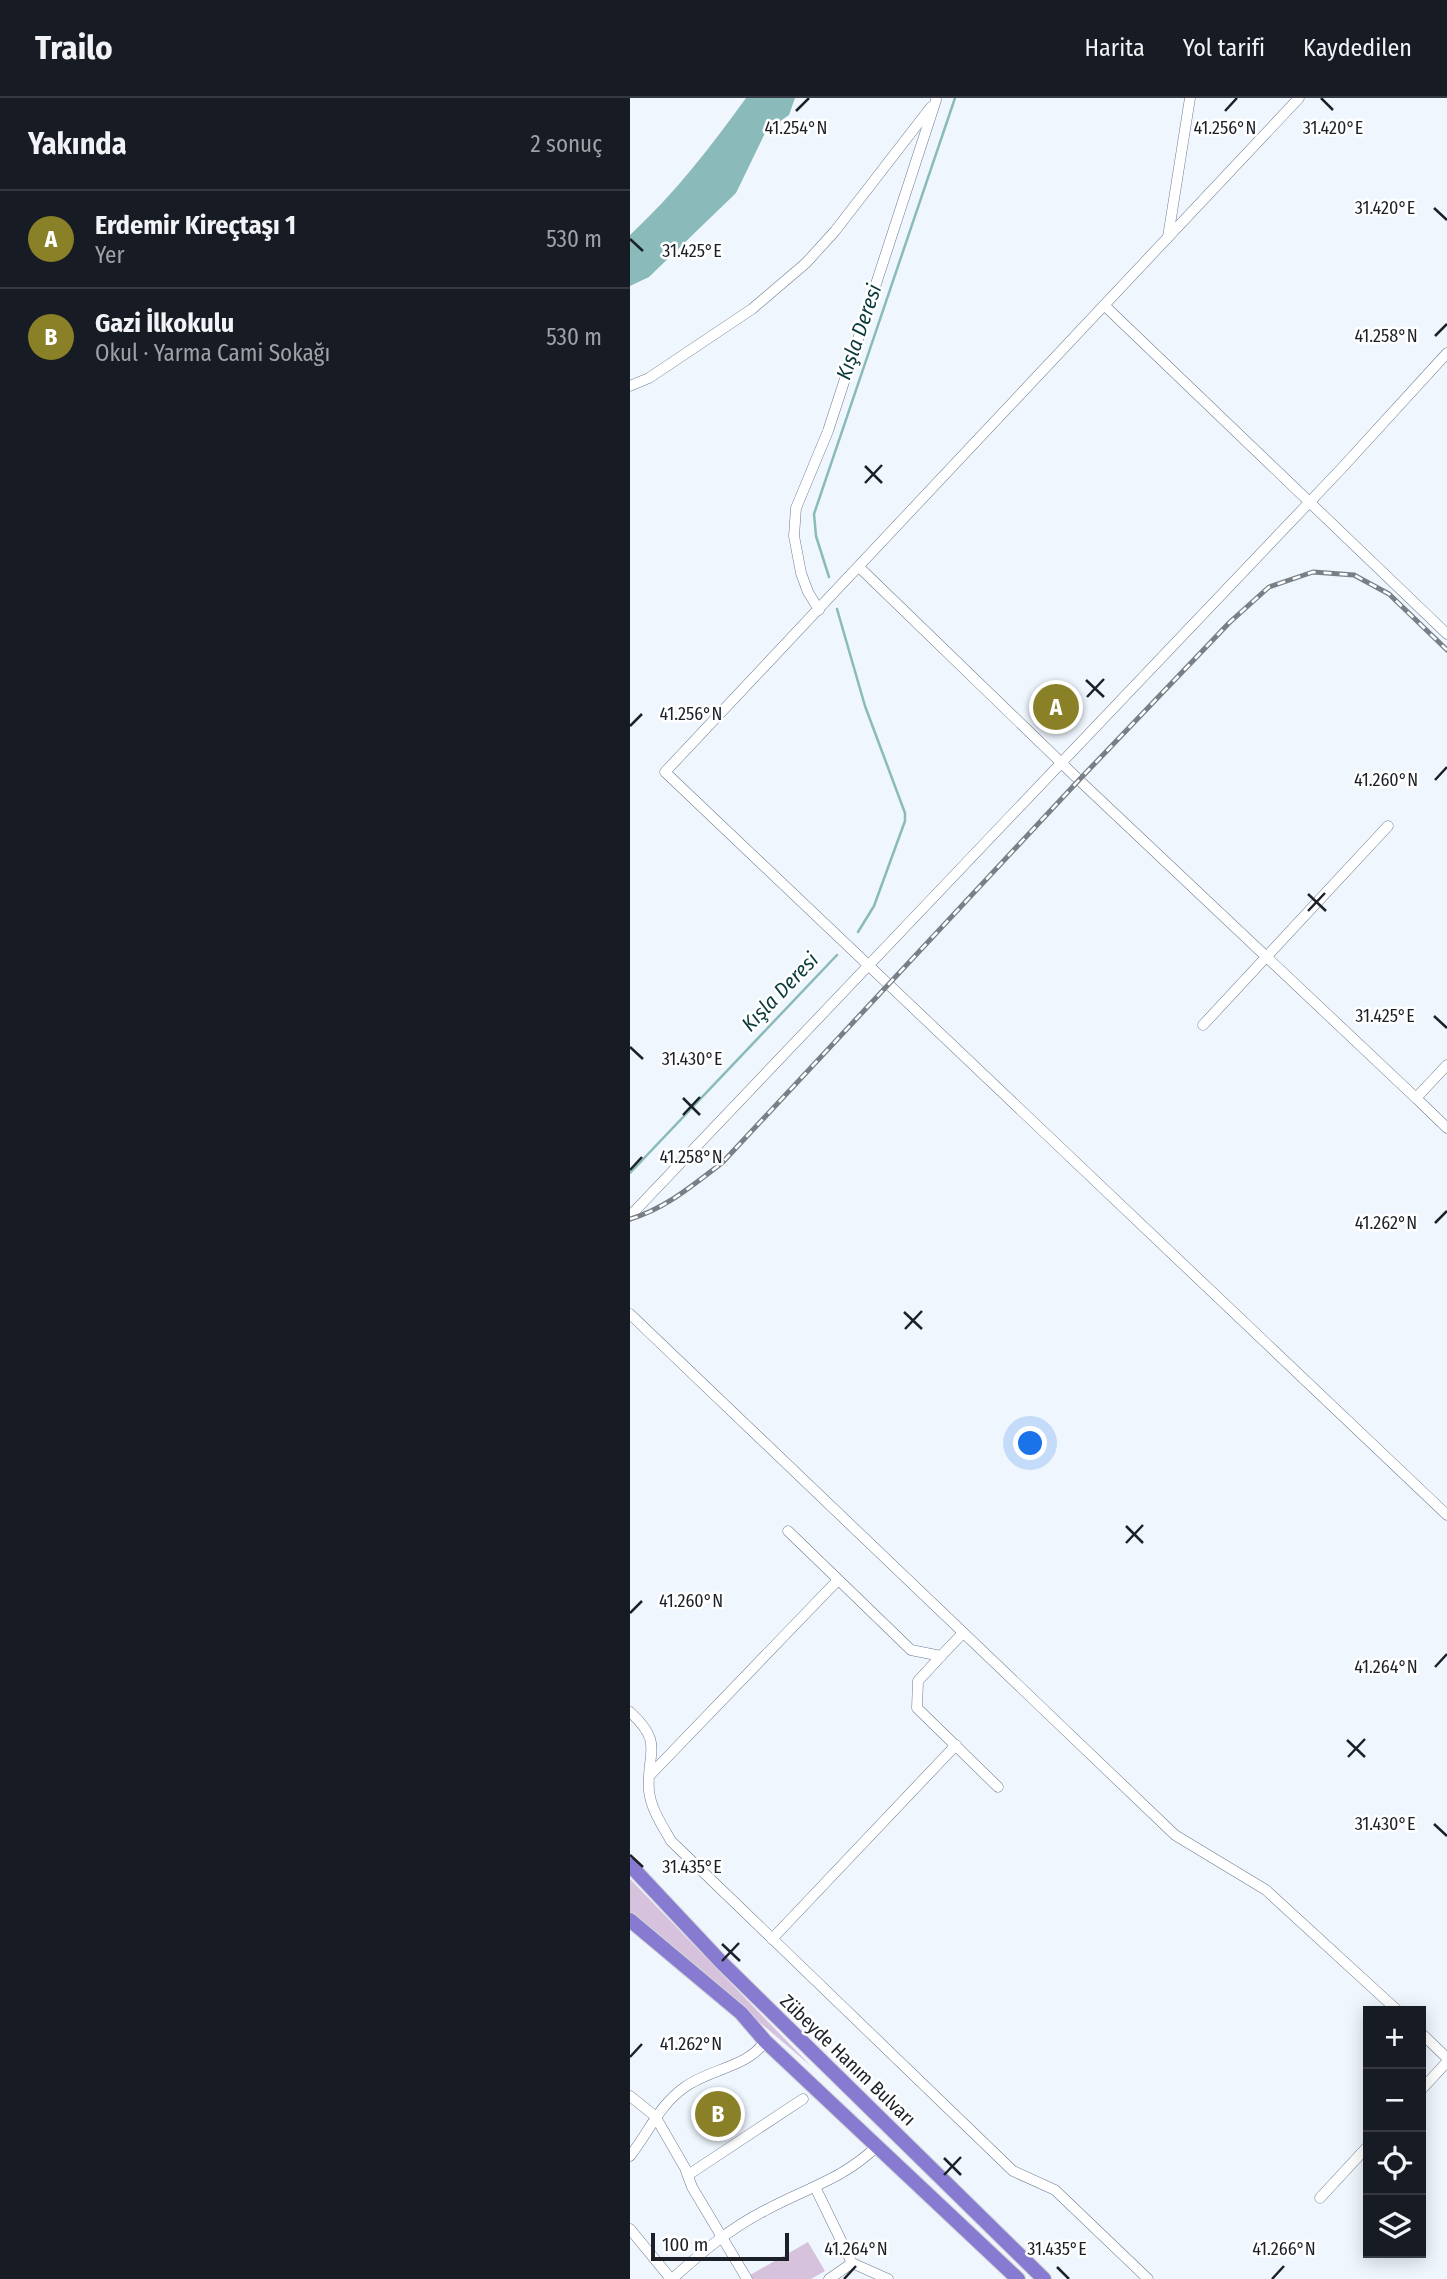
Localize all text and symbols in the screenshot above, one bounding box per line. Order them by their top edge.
text: Trailo [35,28,113,68]
text: Harita [1085,34,1145,62]
text: Yol tarifi [1183,34,1265,62]
text: Kaydedilen [1303,34,1412,62]
text: 41.254°N [765,117,827,139]
text: 41.256°N [1194,117,1256,139]
text: 31.420°E [1303,117,1363,139]
text: Yakında [28,126,127,162]
text: 2 sonuç [531,130,602,158]
text: 31.420°E [1355,197,1415,219]
text: Erdemir Kireçtaşı 1 [95,210,296,241]
text: A [45,225,57,253]
text: 530 m [546,225,602,253]
text: 31.425°E [662,240,722,262]
text: Yer [95,241,125,269]
water label: Kışla Deresi [831,280,888,383]
text: Gazi İlkokulu [95,308,234,339]
text: B [45,323,57,351]
text: 530 m [546,323,602,351]
text: 41.258°N [1354,325,1418,347]
text: Okul · Yarma Cami Sokağı [95,339,330,367]
pin: A [1033,681,1079,733]
text: 41.256°N [660,703,722,725]
text: 41.260°N [1354,769,1418,791]
water label: Kışla Deresi [736,947,824,1037]
text: 31.425°E [1355,1005,1415,1027]
text: 31.430°E [662,1048,722,1070]
text: 41.258°N [659,1146,723,1168]
text: 41.262°N [1355,1212,1417,1234]
your location [1013,1426,1047,1460]
text: 41.260°N [659,1590,723,1612]
text: 41.264°N [1354,1656,1418,1678]
text: 31.430°E [1355,1813,1415,1835]
text: 31.435°E [662,1856,722,1878]
street label: Zübeyde Hanım Bulvarı [776,1990,920,2130]
map controls [1363,2006,1426,2258]
button: + [1363,2006,1426,2069]
text: 41.262°N [660,2033,722,2055]
button: − [1363,2069,1426,2132]
pin: B [695,2088,741,2140]
button: locate [1363,2132,1426,2195]
button: layers [1363,2195,1426,2258]
scale bar [651,2230,789,2262]
text: 100 m [662,2233,708,2256]
text: 41.264°N [824,2238,888,2260]
text: 31.435°E [1027,2238,1087,2260]
text: 41.266°N [1252,2238,1316,2260]

